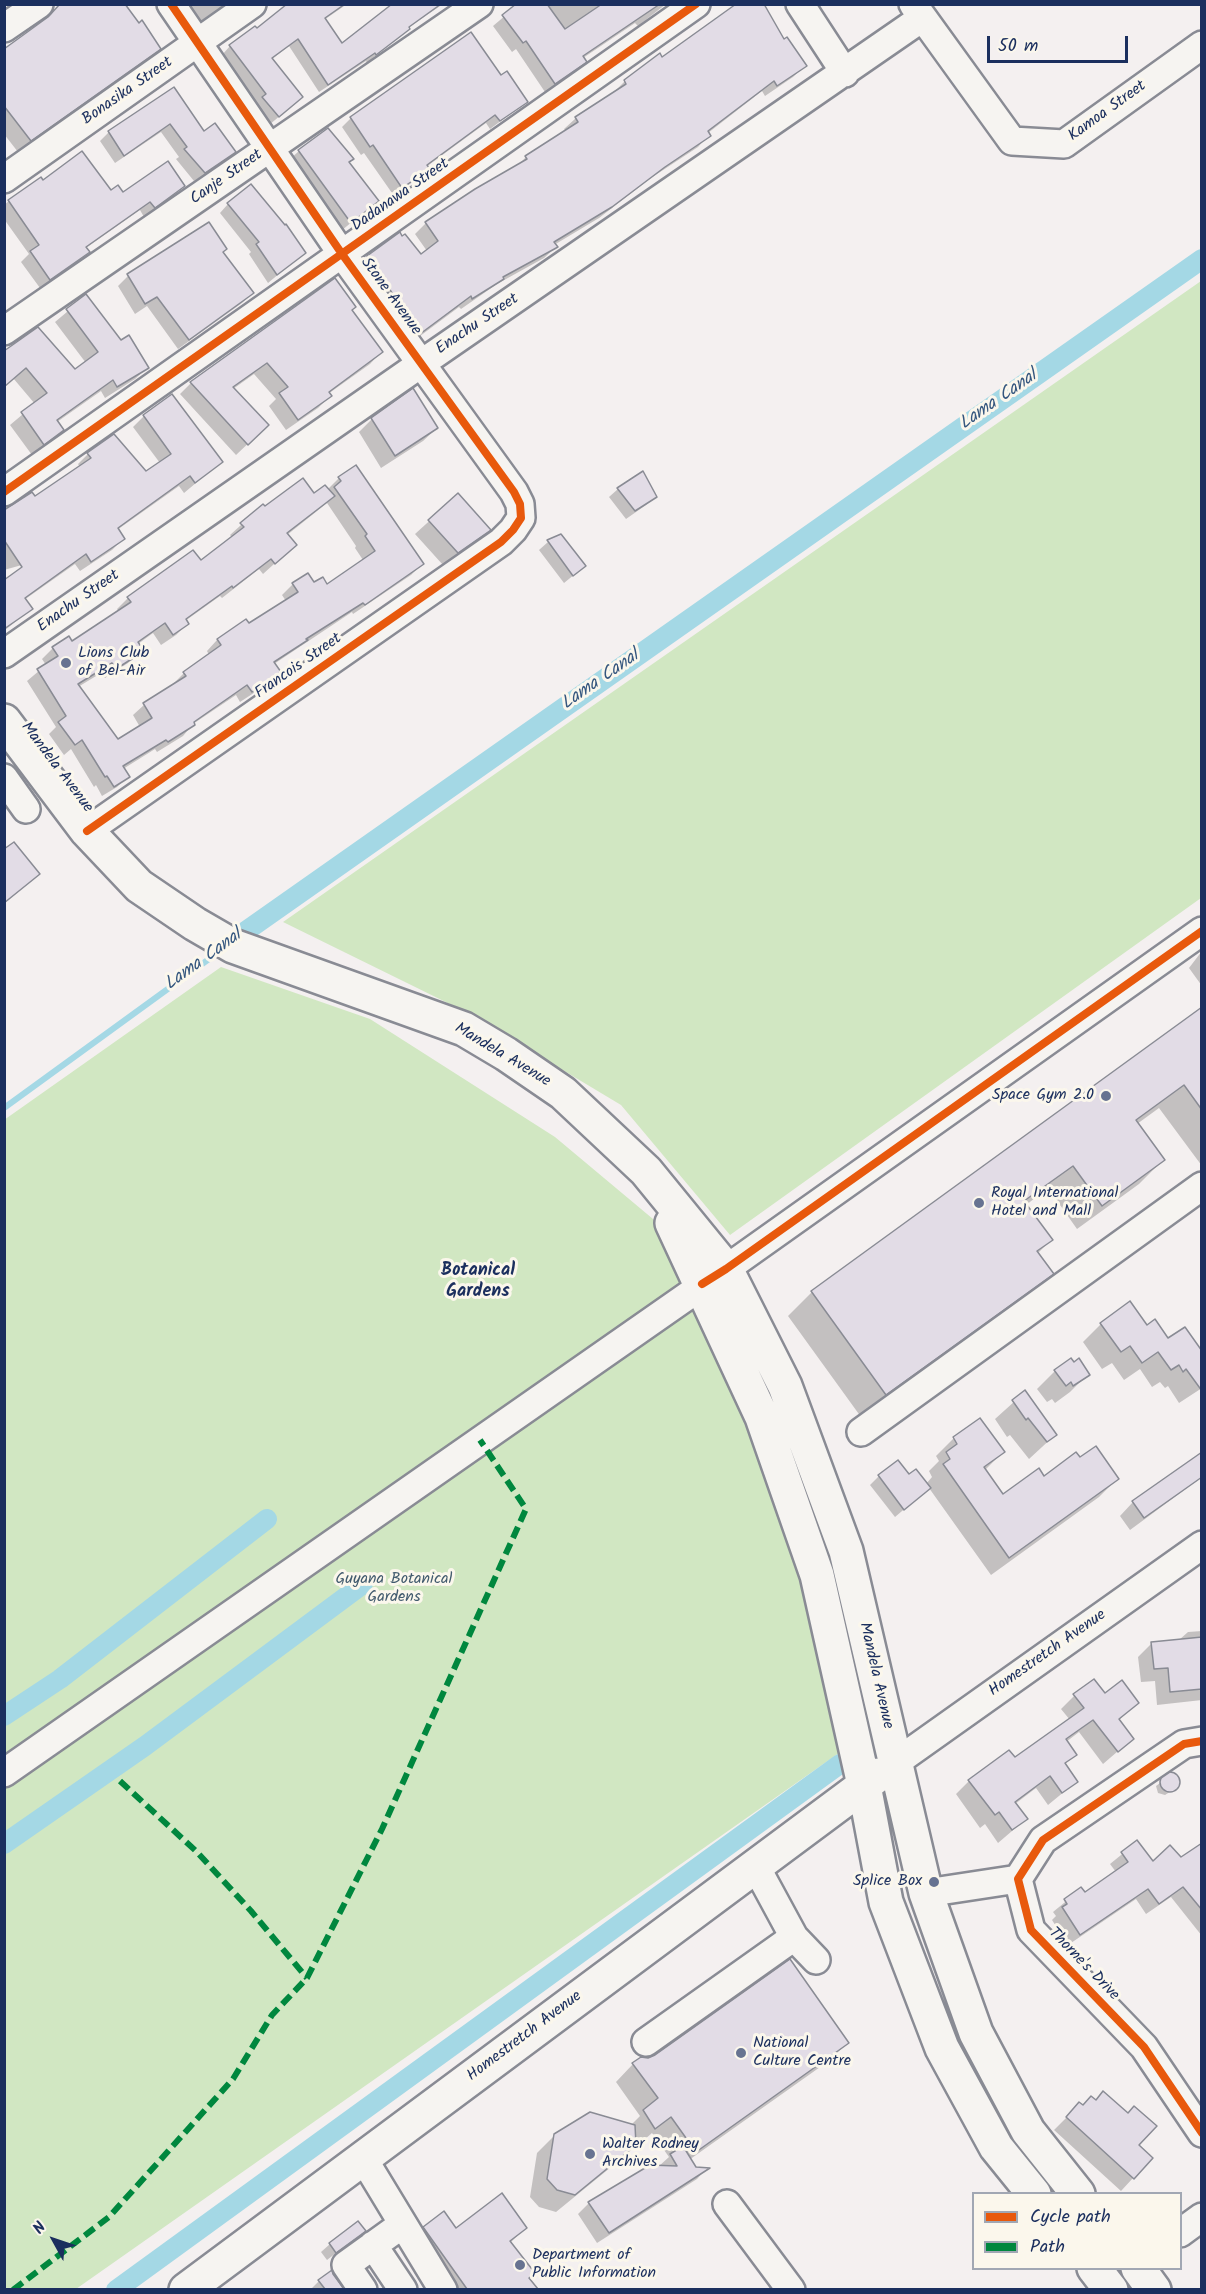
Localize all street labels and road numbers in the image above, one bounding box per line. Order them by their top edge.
street label: Bonasika Street [79,54,177,130]
street label: Kamoa Street [1065,77,1151,147]
street label: Canje Street [187,146,267,210]
street label: Dadanawa Street [349,155,453,237]
street label: Stone Avenue [355,254,425,340]
street label: Enachu Street [433,290,523,360]
street label: Enachu Street [34,567,124,637]
street label: Francois Street [252,630,346,704]
street label: Mandela Avenue [16,719,96,817]
street label: Mandela Avenue [450,1020,554,1092]
street label: Homestretch Avenue [986,1606,1110,1702]
street label: Mandela Avenue [853,1621,897,1731]
street label: Thorne's Drive [1043,1924,1123,2006]
street label: Homestretch Avenue [464,1988,586,2086]

